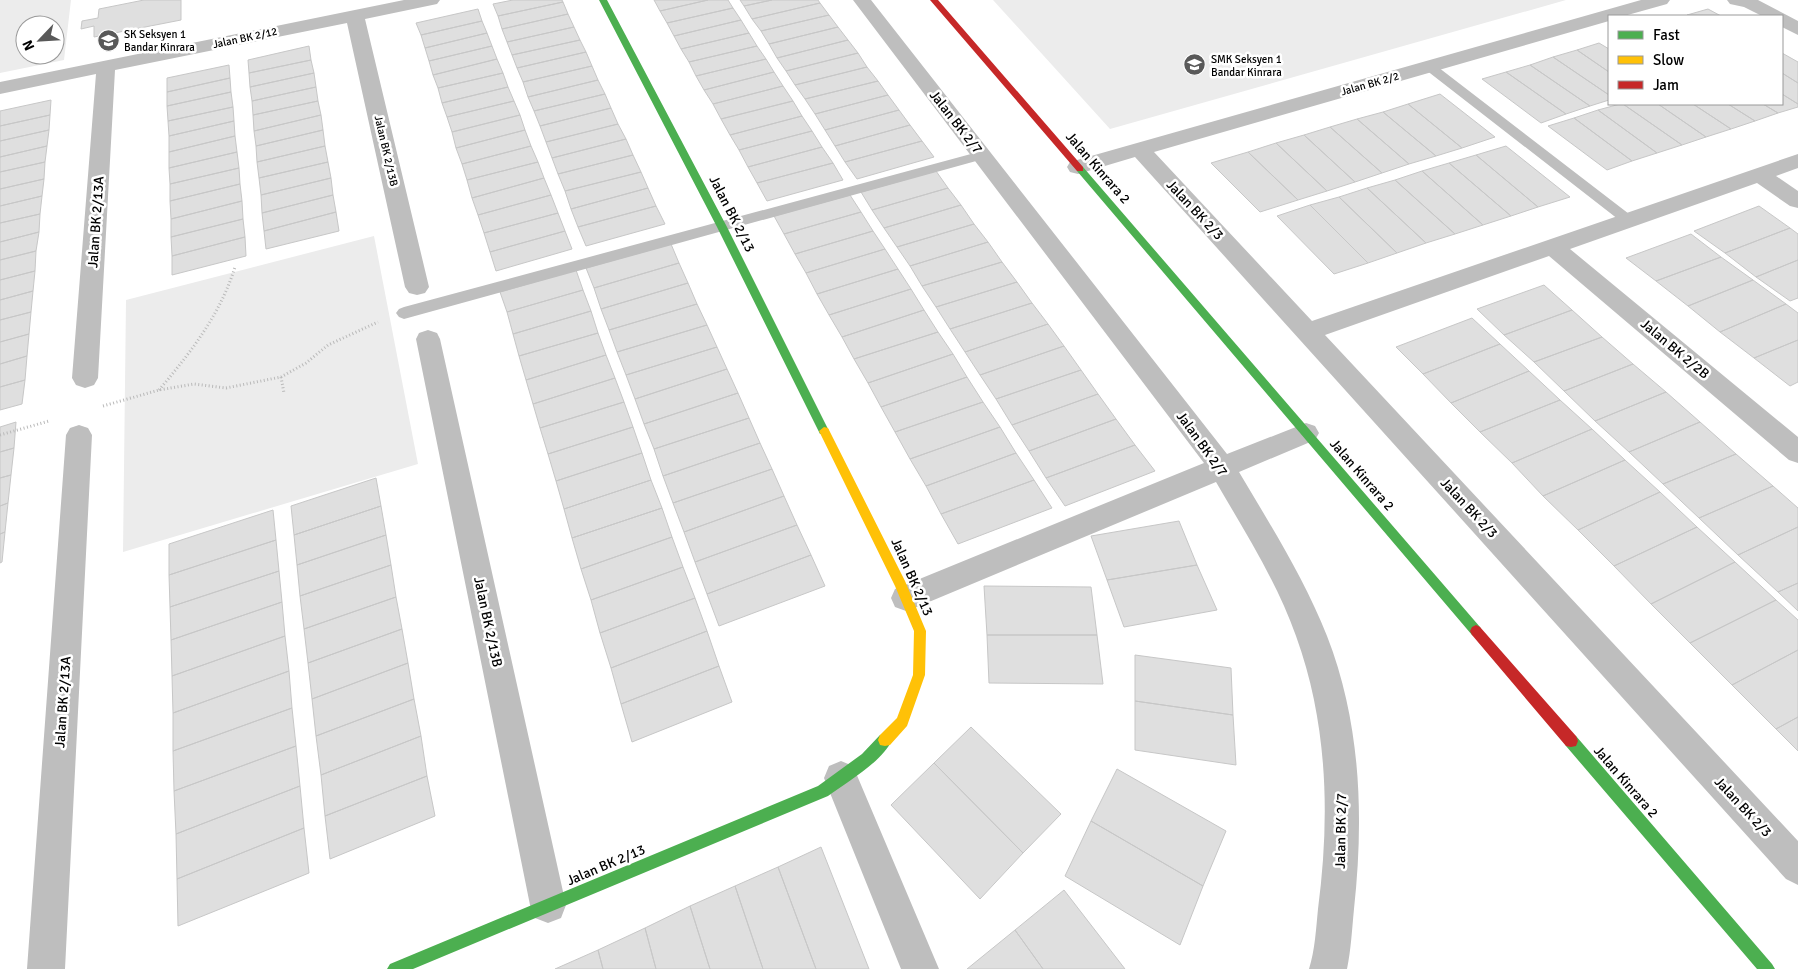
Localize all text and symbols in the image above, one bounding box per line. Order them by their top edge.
north arrow [15,15,65,65]
legend [1608,15,1783,105]
street label: Jalan BK 2/12 [212,25,278,51]
text: Fast [1653,26,1680,44]
school or university icon: SK Seksyen 1 Bandar Kinrara [96,28,120,52]
place label: SK Seksyen 1 Bandar Kinrara [124,28,195,54]
text: N [19,37,38,53]
text: Slow [1653,51,1684,69]
school or university icon: SMK Seksyen 1 Bandar Kinrara [1183,53,1207,77]
place label: SMK Seksyen 1 Bandar Kinrara [1211,53,1282,79]
street label: Jalan BK 2/2 [1340,70,1400,98]
text: Jam [1653,76,1679,94]
street label: Jalan BK 2/7 [926,87,986,157]
street label: Jalan BK 2/13B [372,114,401,188]
street label: Jalan Kinrara 2 [1062,129,1134,207]
street label: Jalan BK 2/13 [705,173,759,255]
street label: Jalan BK 2/13A [84,175,108,268]
street label: Jalan BK 2/3 [1163,176,1227,244]
street label: Jalan BK 2/2B [1637,315,1713,383]
street label: Jalan BK 2/7 [1173,408,1231,480]
street label: Jalan Kinrara 2 [1326,436,1398,514]
street label: Jalan BK 2/3 [1437,474,1501,542]
street label: Jalan BK 2/13 [887,535,937,619]
street label: Jalan BK 2/13B [470,575,506,669]
street label: Jalan BK 2/13A [51,655,75,748]
street label: Jalan Kinrara 2 [1590,743,1662,821]
street label: Jalan BK 2/3 [1711,773,1775,841]
street label: Jalan BK 2/7 [1332,793,1350,869]
street label: Jalan BK 2/13 [564,841,648,889]

